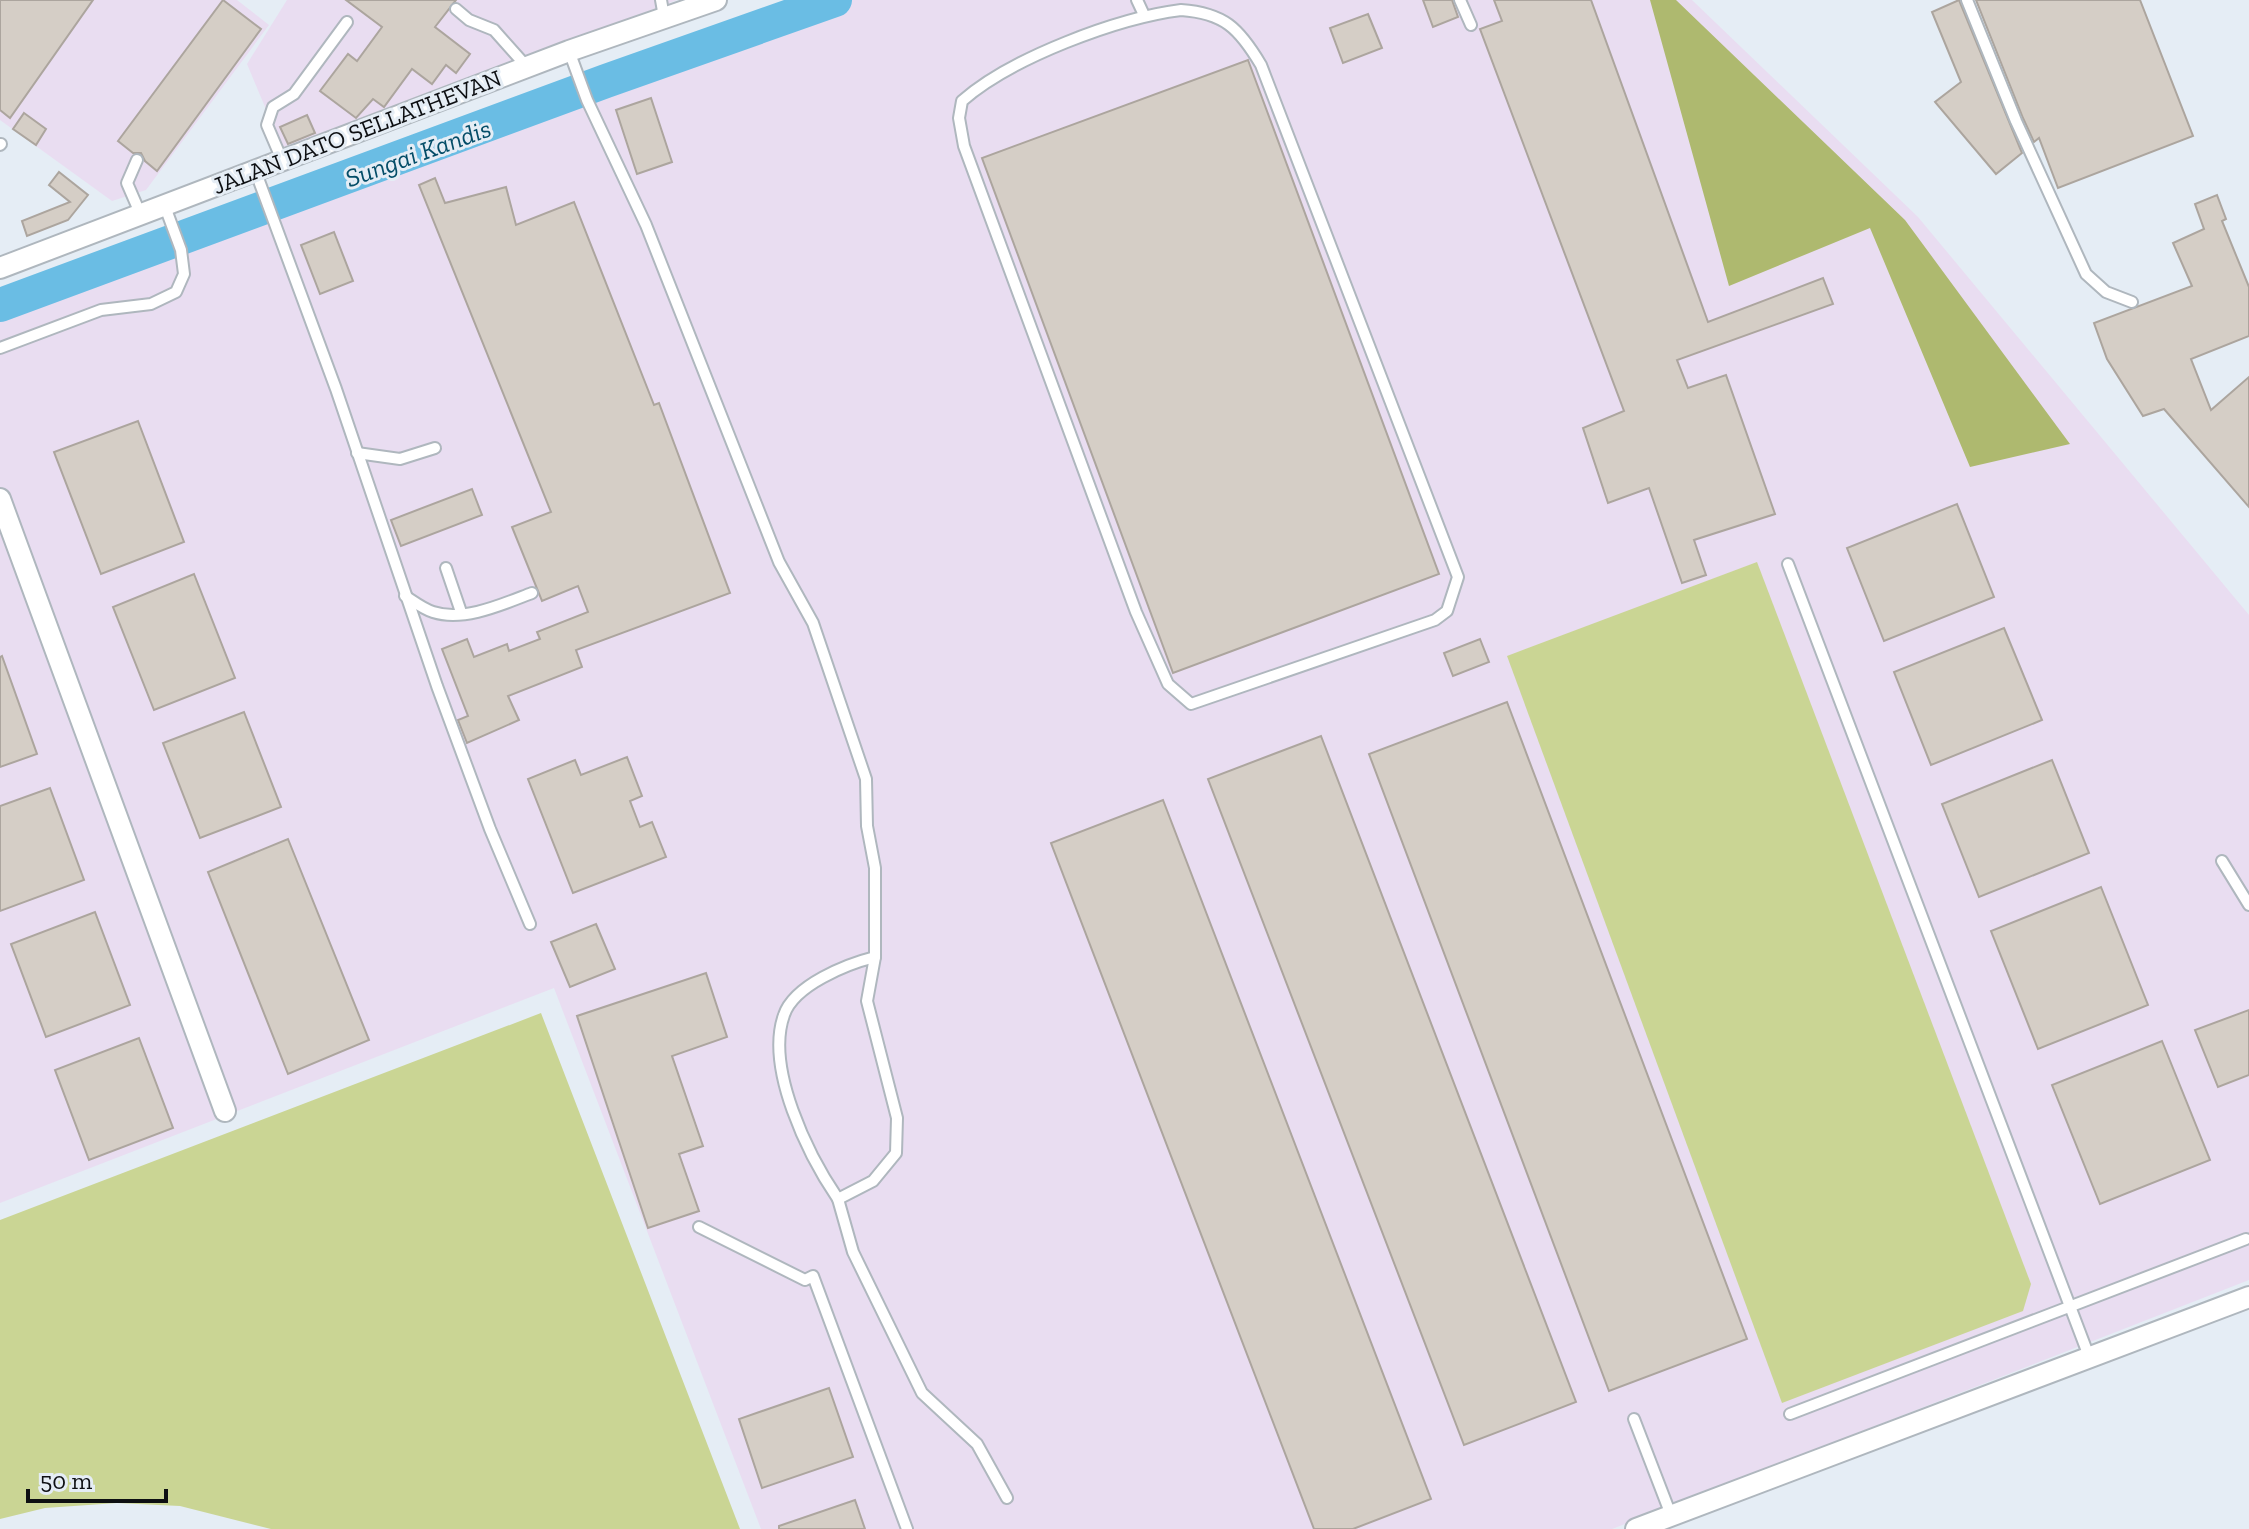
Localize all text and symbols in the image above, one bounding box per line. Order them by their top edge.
street label: JALAN DATO SELLATHEVAN [208,63,505,200]
water label: Sungai Kandis [341,112,495,194]
scale bar [28,1453,166,1503]
text: 50 m [40,1466,93,1495]

